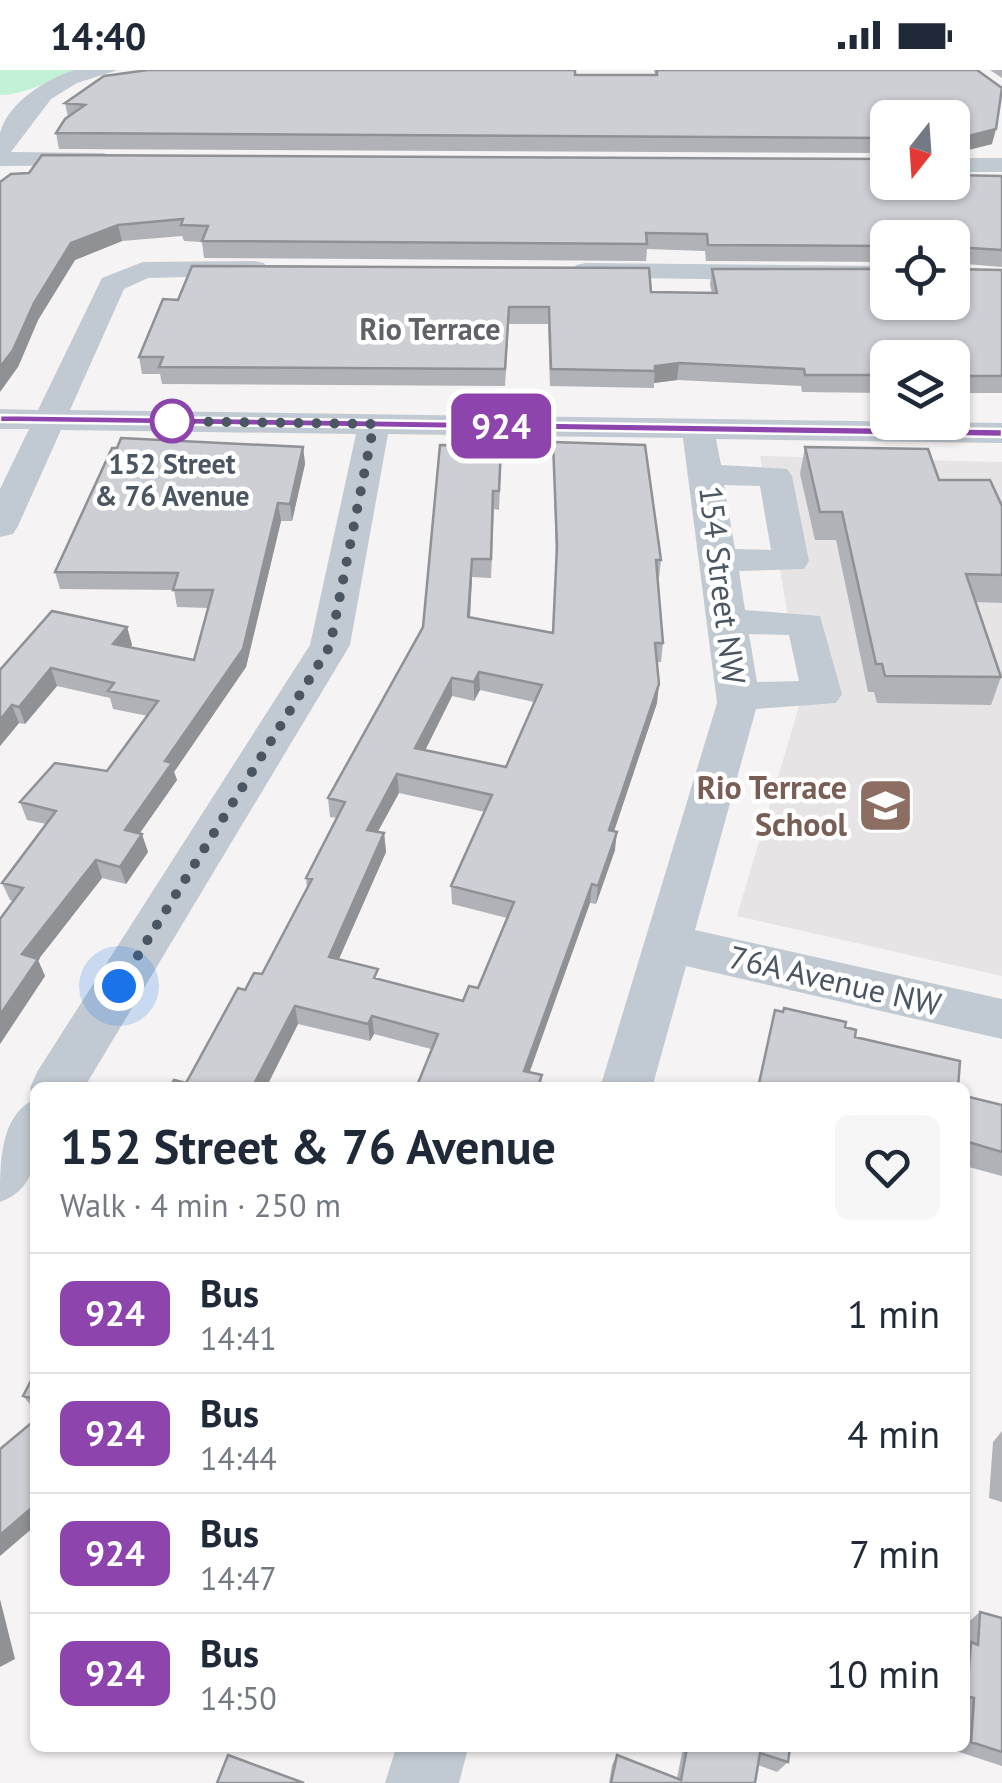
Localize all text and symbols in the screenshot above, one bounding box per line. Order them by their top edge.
text: 14:40 [50,11,146,60]
north arrow [870,100,970,200]
map controls [870,100,970,440]
button: locate [870,220,970,320]
district label: Rio Terrace [360,309,500,348]
button: layers [870,340,970,440]
line badge: 924 [444,394,558,458]
marker: 152 Street & 76 Avenue [151,400,193,442]
text: 924 [471,403,531,449]
place label: 152 Street & 76 Avenue [95,445,249,514]
street label: 154 Street NW [690,483,756,687]
place label: Rio Terrace School [697,766,848,845]
school or university icon: Rio Terrace School [856,776,916,836]
street label: 76A Avenue NW [725,935,946,1025]
your location [94,961,144,1011]
text: 152 Street & 76 Avenue [60,1115,556,1177]
button: heart [835,1115,940,1220]
text: Walk · 4 min · 250 m [60,1184,341,1226]
text: Bus [200,1268,259,1317]
text: 1 min [847,1289,940,1338]
text: 924 [85,1290,145,1336]
text: 14:41 [200,1317,277,1359]
text: Bus [200,1388,259,1437]
text: 4 min [847,1409,940,1458]
text: 924 [85,1410,145,1456]
text: 14:44 [200,1437,277,1479]
text: Bus [200,1508,259,1557]
text: 7 min [849,1529,940,1578]
text: 924 [85,1530,145,1576]
text: 14:47 [200,1557,277,1599]
text: Bus [200,1628,259,1677]
text: 10 min [827,1649,940,1698]
text: 924 [85,1650,145,1696]
text: 14:50 [200,1677,277,1719]

